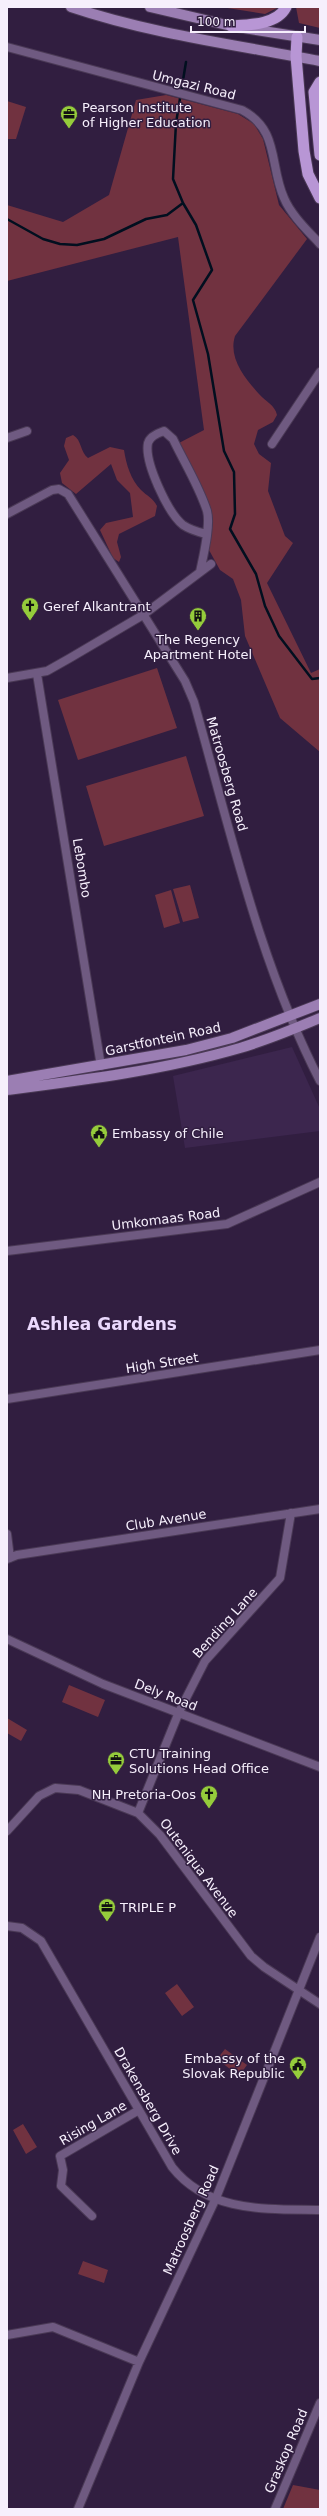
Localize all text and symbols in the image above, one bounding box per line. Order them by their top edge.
scale bar [191,8,305,34]
text: 100 m [197,15,235,29]
street label: Umgazi Road [151,67,237,103]
place label: Pearson Institute of Higher Education [82,100,211,130]
office icon: Pearson Institute of Higher Education [59,104,79,129]
church icon: Geref Alkantrant [20,596,40,621]
place label: Geref Alkantrant [43,599,151,614]
building icon: The Regency Apartment Hotel [188,606,208,631]
place label: The Regency Apartment Hotel [144,632,252,662]
street label: Matroosberg Road [203,715,251,833]
street label: Lebombo [70,837,94,899]
street label: Garstfontein Road [104,1019,222,1059]
public building icon: Embassy of Chile [89,1123,109,1148]
place label: Embassy of Chile [112,1126,224,1141]
street label: Umkomaas Road [111,1205,221,1233]
district label: Ashlea Gardens [27,1314,177,1334]
street label: High Street [125,1350,199,1376]
street label: Club Avenue [125,1506,207,1534]
street label: Bending Lane [190,1585,260,1661]
street label: Dely Road [132,1676,200,1714]
place label: CTU Training Solutions Head Office [129,1746,269,1776]
office icon: CTU Training Solutions Head Office [106,1750,126,1775]
church icon: NH Pretoria-Oos [199,1784,219,1809]
place label: NH Pretoria-Oos [92,1787,196,1802]
street label: Outeniqua Avenue [157,1815,241,1921]
office icon: TRIPLE P [97,1897,117,1922]
place label: TRIPLE P [119,1900,176,1915]
street label: Drakensberg Drive [111,2045,185,2157]
place label: Embassy of the Slovak Republic [182,2051,285,2081]
public building icon: Embassy of the Slovak Republic [288,2055,308,2080]
street label: Rising Lane [57,2098,129,2148]
street label: Matroosberg Road [160,2163,222,2277]
street label: Graskop Road [261,2407,311,2495]

